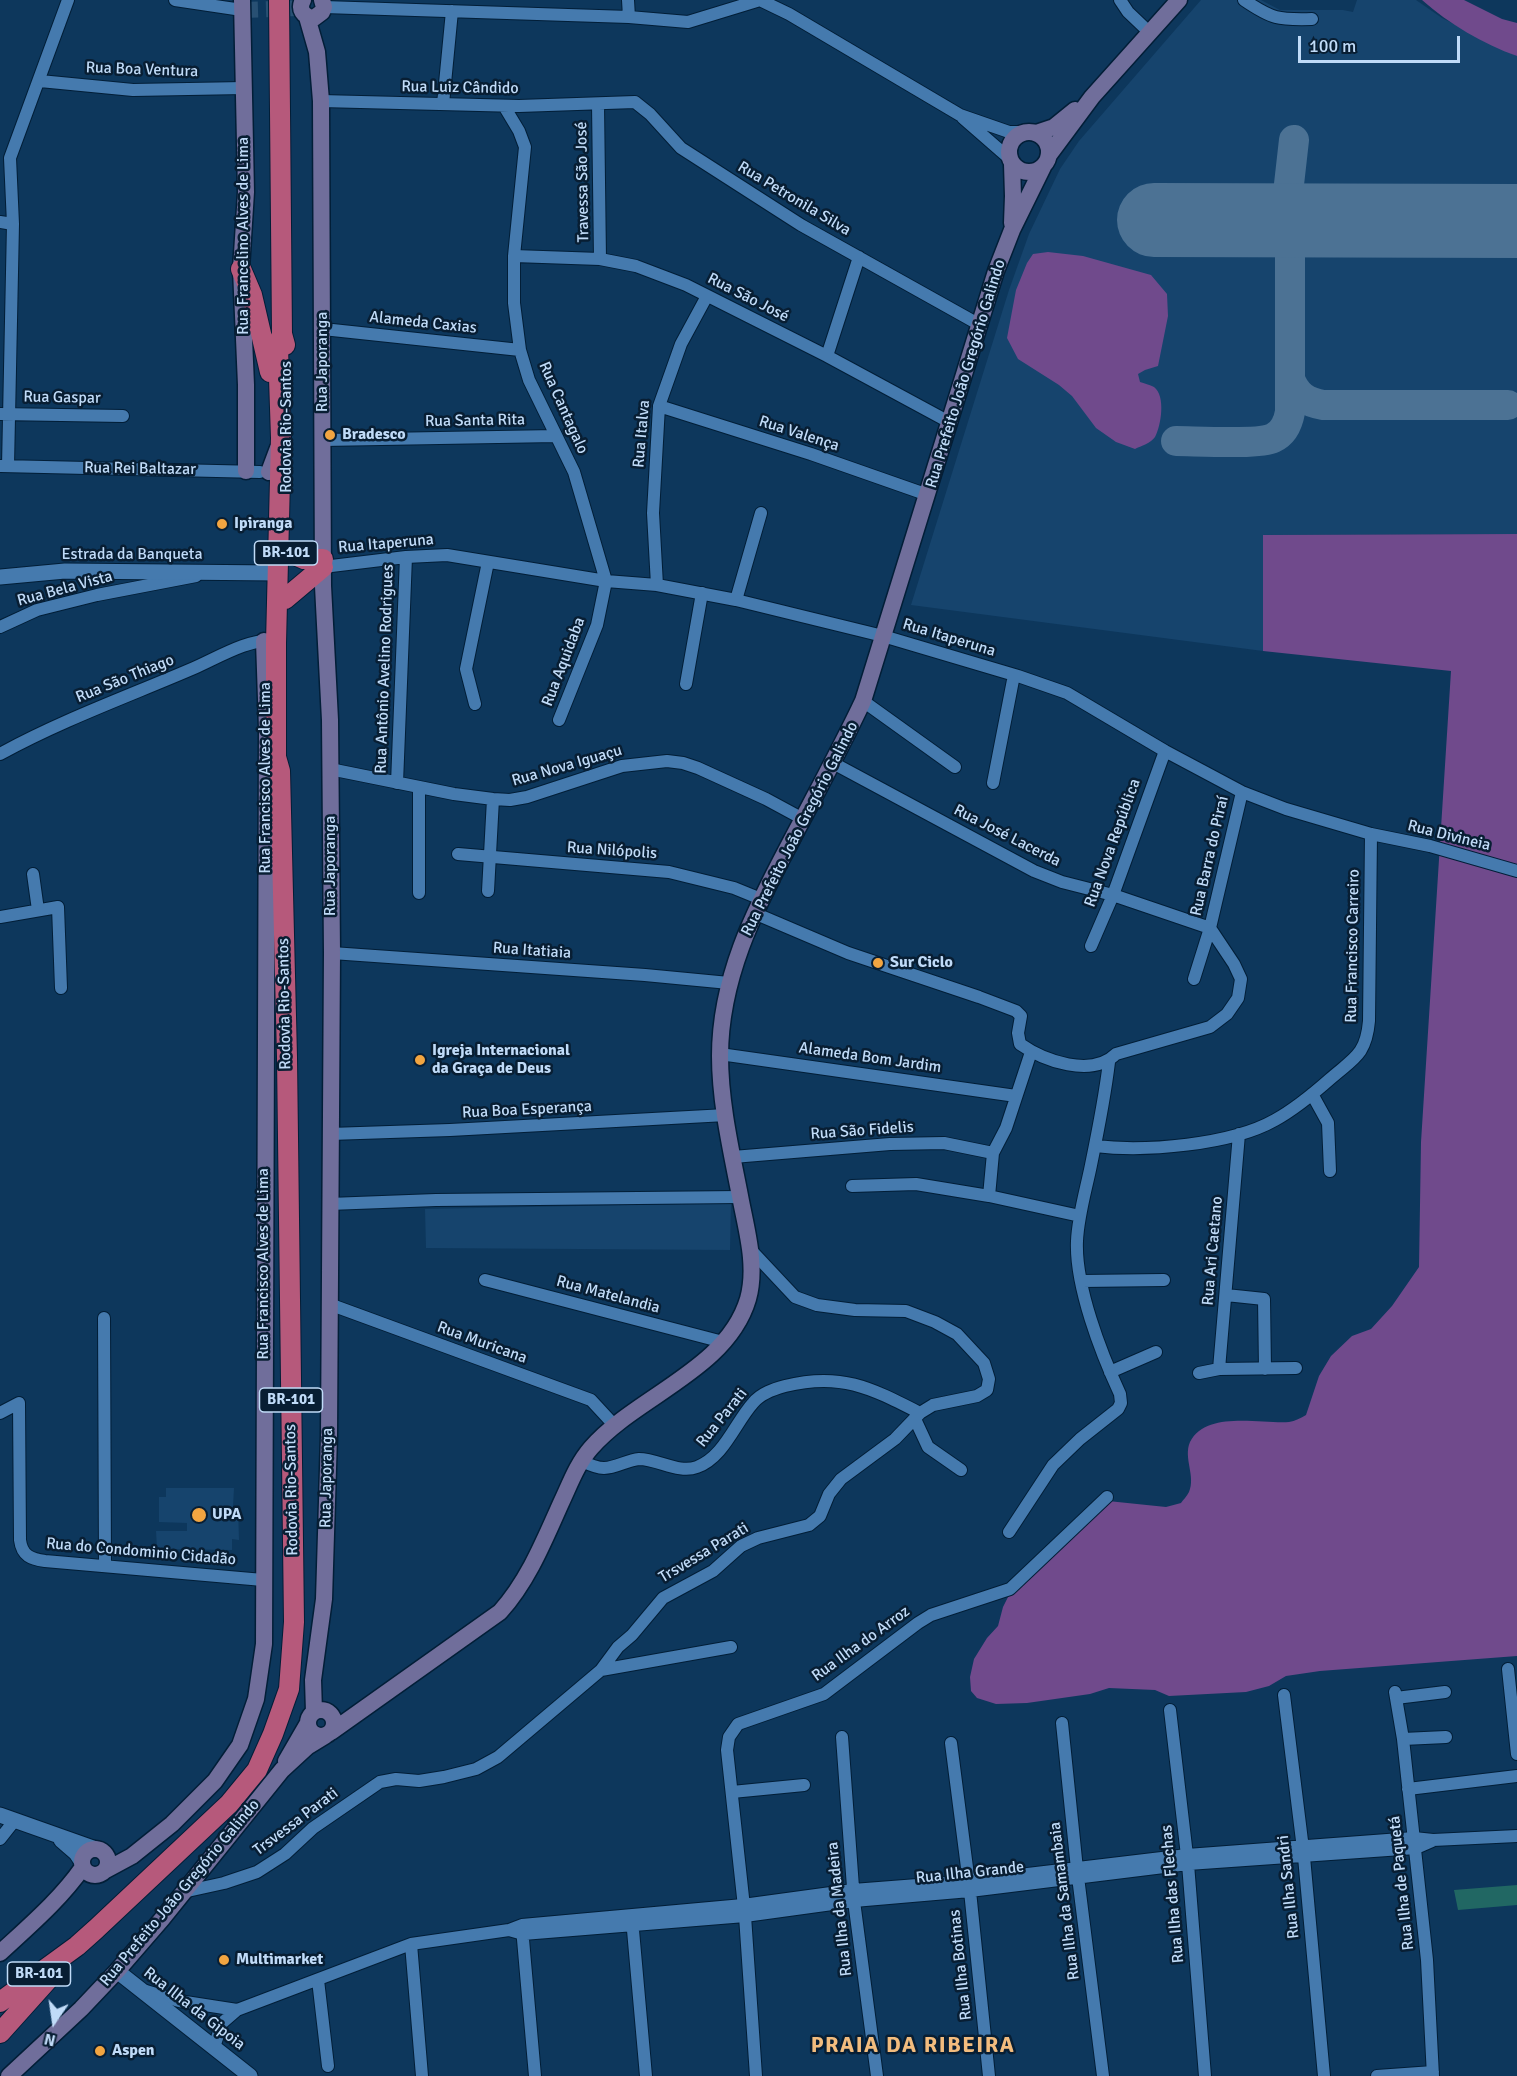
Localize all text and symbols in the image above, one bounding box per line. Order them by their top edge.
scale bar [1301,24,1463,62]
text: 100 m [1309,35,1356,57]
street label: Rua Boa Ventura [85,58,199,82]
street label: Rua Luiz Cândido [401,77,519,99]
street label: Travessa São José [572,121,594,243]
street label: Rua Francelino Alves de Lima [234,137,254,335]
street label: Rua Petronila Silva [734,158,854,240]
street label: Rua Prefeito João Gregório Galindo [922,257,1010,491]
street label: Rua São José [704,269,792,327]
street label: Alameda Caxias [368,308,478,338]
street label: Rua Japoranga [313,312,333,412]
street label: Rua Cantagalo [534,359,592,457]
street label: Rodovia Rio-Santos [277,361,297,493]
street label: Rua Gaspar [23,388,101,408]
street label: Rua Italva [629,399,655,469]
street label: Rua Santa Rita [425,411,525,431]
street label: Rua Valença [756,412,842,456]
place label: Bradesco [342,425,406,445]
marker: Bradesco [323,428,337,442]
street label: Rua Rei Baltazar [84,458,196,480]
place label: Ipiranga [234,514,292,534]
marker: Ipiranga [215,517,229,531]
street label: Rua Itaperuna [337,530,435,558]
road number: BR-101 [254,541,318,565]
street label: Estrada da Banqueta [61,545,203,565]
street label: Rua Antônio Avelino Rodrigues [372,564,398,774]
street label: Rua Bela Vista [15,567,115,611]
street label: Rua Aquidaba [538,615,590,709]
street label: Rua Itaperuna [900,615,998,661]
street label: Rua São Thiago [73,651,177,707]
street label: Rua Francisco Alves de Lima [256,682,276,874]
street label: Rua Prefeito João Gregório Galindo [737,719,863,939]
street label: Rua Nova Iguaçu [510,741,624,791]
street label: Rua Nova República [1081,776,1145,910]
street label: Rua Barra do Piraí [1187,794,1233,918]
street label: Rua José Lacerda [950,801,1064,871]
street label: Rua Japoranga [321,816,341,916]
street label: Rua Divineia [1406,816,1492,856]
street label: Rua Nilópolis [566,838,658,864]
street label: Rua Francisco Carreiro [1342,869,1364,1023]
street label: Rodovia Rio-Santos [274,938,296,1070]
street label: Rua Itatiaia [492,939,572,963]
place label: Sur Ciclo [890,953,953,973]
marker: Sur Ciclo [871,956,885,970]
street label: Alameda Bom Jardim [798,1038,942,1078]
place label: Igreja Internacional da Graça de Deus [432,1041,570,1079]
marker: Igreja Internacional da Graça de Deus [413,1053,427,1067]
street label: Rua Boa Esperança [462,1097,592,1123]
street label: Rua São Fidelis [810,1118,914,1144]
street label: Rua Francisco Alves de Lima [254,1168,274,1360]
street label: Rua Ari Caetano [1199,1195,1227,1307]
street label: Rua Matelandia [554,1272,662,1318]
street label: Rua Muricana [434,1318,530,1368]
street label: Rua Parati [692,1385,752,1451]
road number: BR-101 [260,1388,322,1412]
street label: Rodovia Rio-Santos [281,1424,303,1556]
street label: Rua Japoranga [317,1428,337,1528]
place label: UPA [212,1505,241,1525]
marker: UPA [190,1506,208,1524]
street label: Trsvessa Parati [656,1519,752,1587]
street label: Rua do Condominio Cidadão [45,1534,237,1570]
street label: Rua Ilha do Arroz [808,1602,914,1686]
street label: Trsvessa Parati [250,1784,342,1860]
street label: Rua Prefeito João Gregório Galindo [96,1796,264,1990]
street label: Rua Ilha de Paquetá [1385,1815,1419,1951]
street label: Rua Ilha da Samambaia [1046,1821,1084,1981]
street label: Rua Ilha das Flechas [1157,1824,1189,1964]
street label: Rua Ilha Sandri [1274,1834,1304,1940]
street label: Rua Ilha da Madeira [823,1841,857,1977]
street label: Rua Ilha Grande [915,1858,1025,1888]
street label: Rua Ilha Botinas [946,1909,976,2021]
place label: Multimarket [236,1950,323,1970]
marker: Multimarket [217,1953,231,1967]
road number: BR-101 [8,1962,70,1986]
street label: Rua Ilha da Gipoia [139,1963,249,2055]
north arrow [24,1992,84,2052]
text: N [42,2029,58,2051]
district label: PRAIA DA RIBEIRA [811,2033,1015,2059]
place label: Aspen [112,2041,155,2061]
marker: Aspen [93,2044,107,2058]

